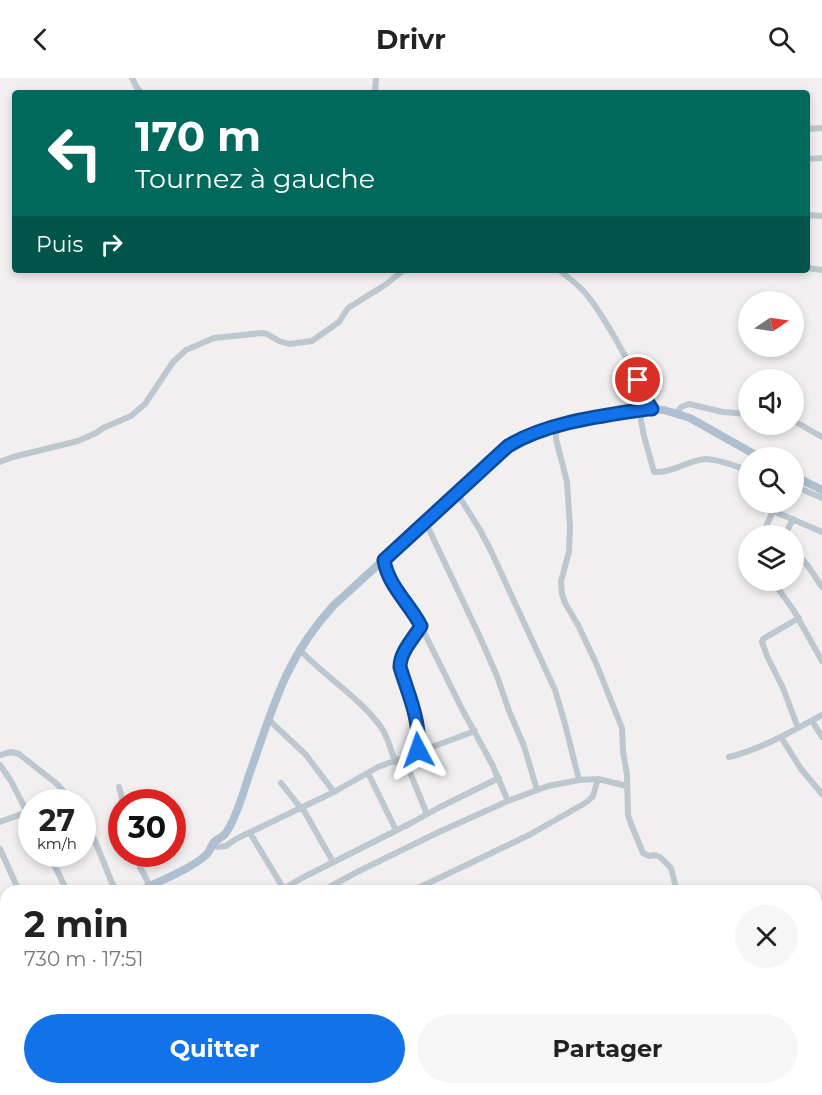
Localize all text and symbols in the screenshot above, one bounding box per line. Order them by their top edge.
icon: back [24,23,57,56]
text: Drivr [376,23,446,56]
icon: search [765,23,798,56]
text: 170 m [135,110,261,162]
icon: left [36,114,114,192]
text: Tournez à gauche [135,162,375,195]
icon: right [95,228,128,261]
text: Puis [36,231,83,258]
north arrow [738,291,804,357]
map controls [738,291,804,591]
pin [612,354,663,405]
icon: arrive [621,363,654,396]
button: sound [738,369,804,435]
button: search [738,447,804,513]
button: layers [738,525,804,591]
position arrow [386,718,450,782]
speed limit sign: 30 [108,789,186,867]
text: 27 [39,802,75,839]
text: km/h [37,834,77,853]
text: 2 min [24,902,129,946]
button: close [735,905,798,968]
text: 730 m · 17:51 [24,947,143,971]
button: Quitter [24,1014,405,1083]
button: Partager [417,1014,798,1083]

